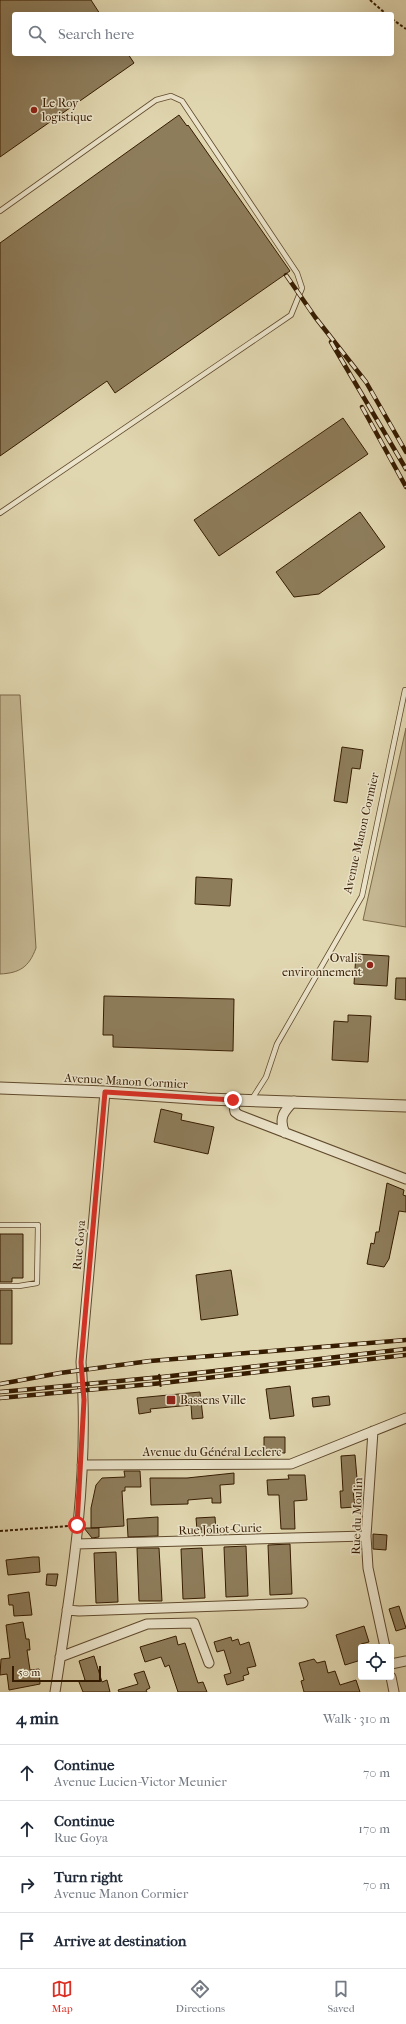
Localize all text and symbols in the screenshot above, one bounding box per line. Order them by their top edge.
search box [12,12,394,56]
icon: search [26,23,48,45]
text: Search here [58,25,134,43]
place label: Le Roy logistique [41,96,92,124]
marker: Le Roy logistique [29,105,39,115]
street label: Avenue Manon Cormier [340,770,382,896]
place label: Ovalis environnement [282,951,363,979]
marker: Ovalis environnement [365,960,375,970]
street label: Avenue Manon Cormier [63,1071,189,1091]
route end [224,1091,242,1109]
street label: Rue Goya [70,1219,88,1270]
place label: Bassens Ville [180,1393,246,1407]
marker: Bassens Ville [165,1394,177,1406]
street label: Avenue du Général Leclerc [142,1445,281,1459]
street label: Rue du Moulin [349,1477,365,1555]
route start [68,1516,86,1534]
street label: Rue Joliot-Curie [178,1521,262,1537]
map controls [358,1644,394,1680]
button: locate [358,1644,394,1680]
scale bar [12,1664,101,1683]
text: 50 m [18,1666,40,1679]
text: 4 min [16,1708,59,1728]
text: Walk · 310 m [323,1711,390,1726]
text: Continue [54,1756,114,1774]
icon: ahead [16,1762,38,1784]
text: 70 m [363,1765,390,1780]
text: Avenue Lucien-Victor Meunier [54,1774,227,1789]
text: Continue [54,1812,114,1830]
icon: ahead [16,1818,38,1840]
text: 170 m [358,1821,390,1836]
text: Rue Goya [54,1830,108,1845]
text: Turn right [54,1868,123,1886]
icon: right [16,1874,38,1896]
text: 70 m [363,1877,390,1892]
text: Avenue Manon Cormier [54,1886,188,1901]
icon: arrive [16,1930,38,1952]
text: Arrive at destination [54,1932,186,1950]
tab: Map [51,1978,73,2015]
tab: Directions [176,1978,225,2015]
tab: Saved [327,1978,355,2015]

